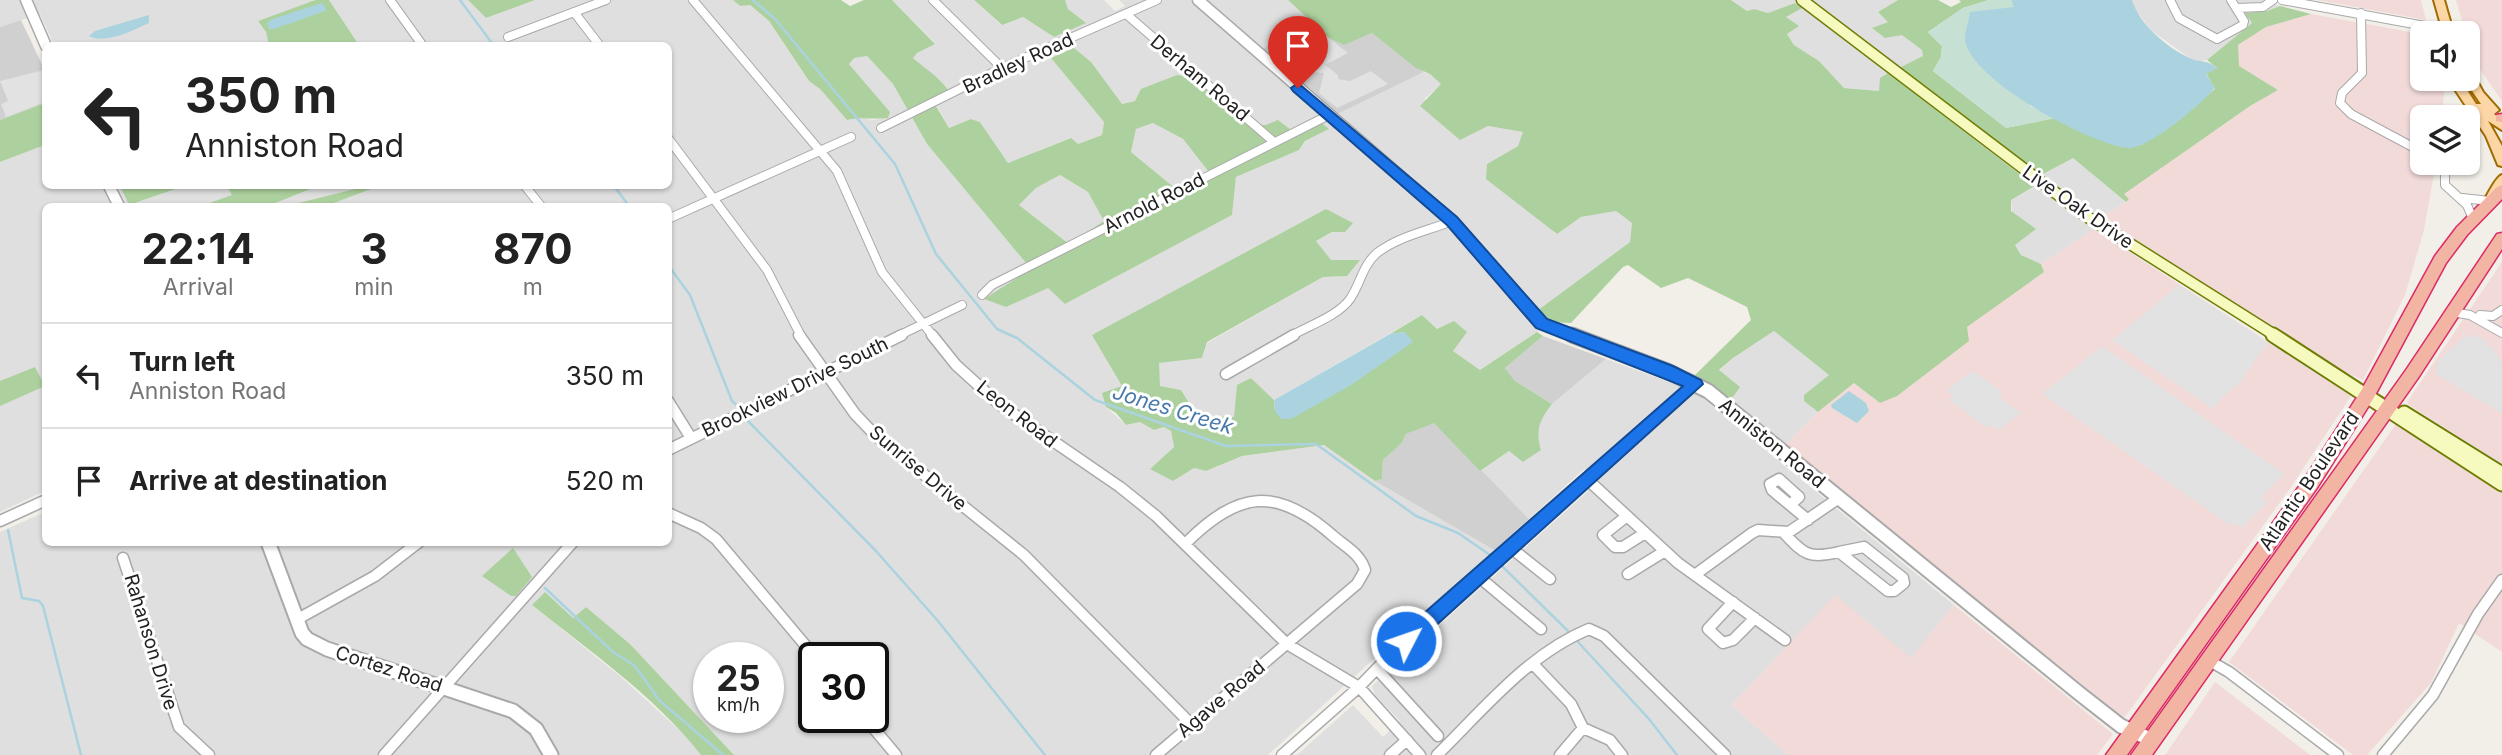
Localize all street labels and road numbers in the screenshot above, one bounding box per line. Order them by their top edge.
street label: Bradley Road [959,27,1077,99]
street label: Derham Road [1146,30,1254,126]
street label: Live Oak Drive [2018,160,2138,254]
street label: Arnold Road [1100,168,1208,238]
street label: Brookview Drive South [698,332,892,442]
street label: Leon Road [972,376,1062,452]
street label: Anniston Road [1714,393,1830,493]
street label: Atlantic Boulevard [2254,407,2364,555]
street label: Sunrise Drive [865,421,971,515]
street label: Rahanson Drive [119,571,183,713]
street label: Cortez Road [333,641,445,697]
street label: Agave Road [1172,656,1270,742]

